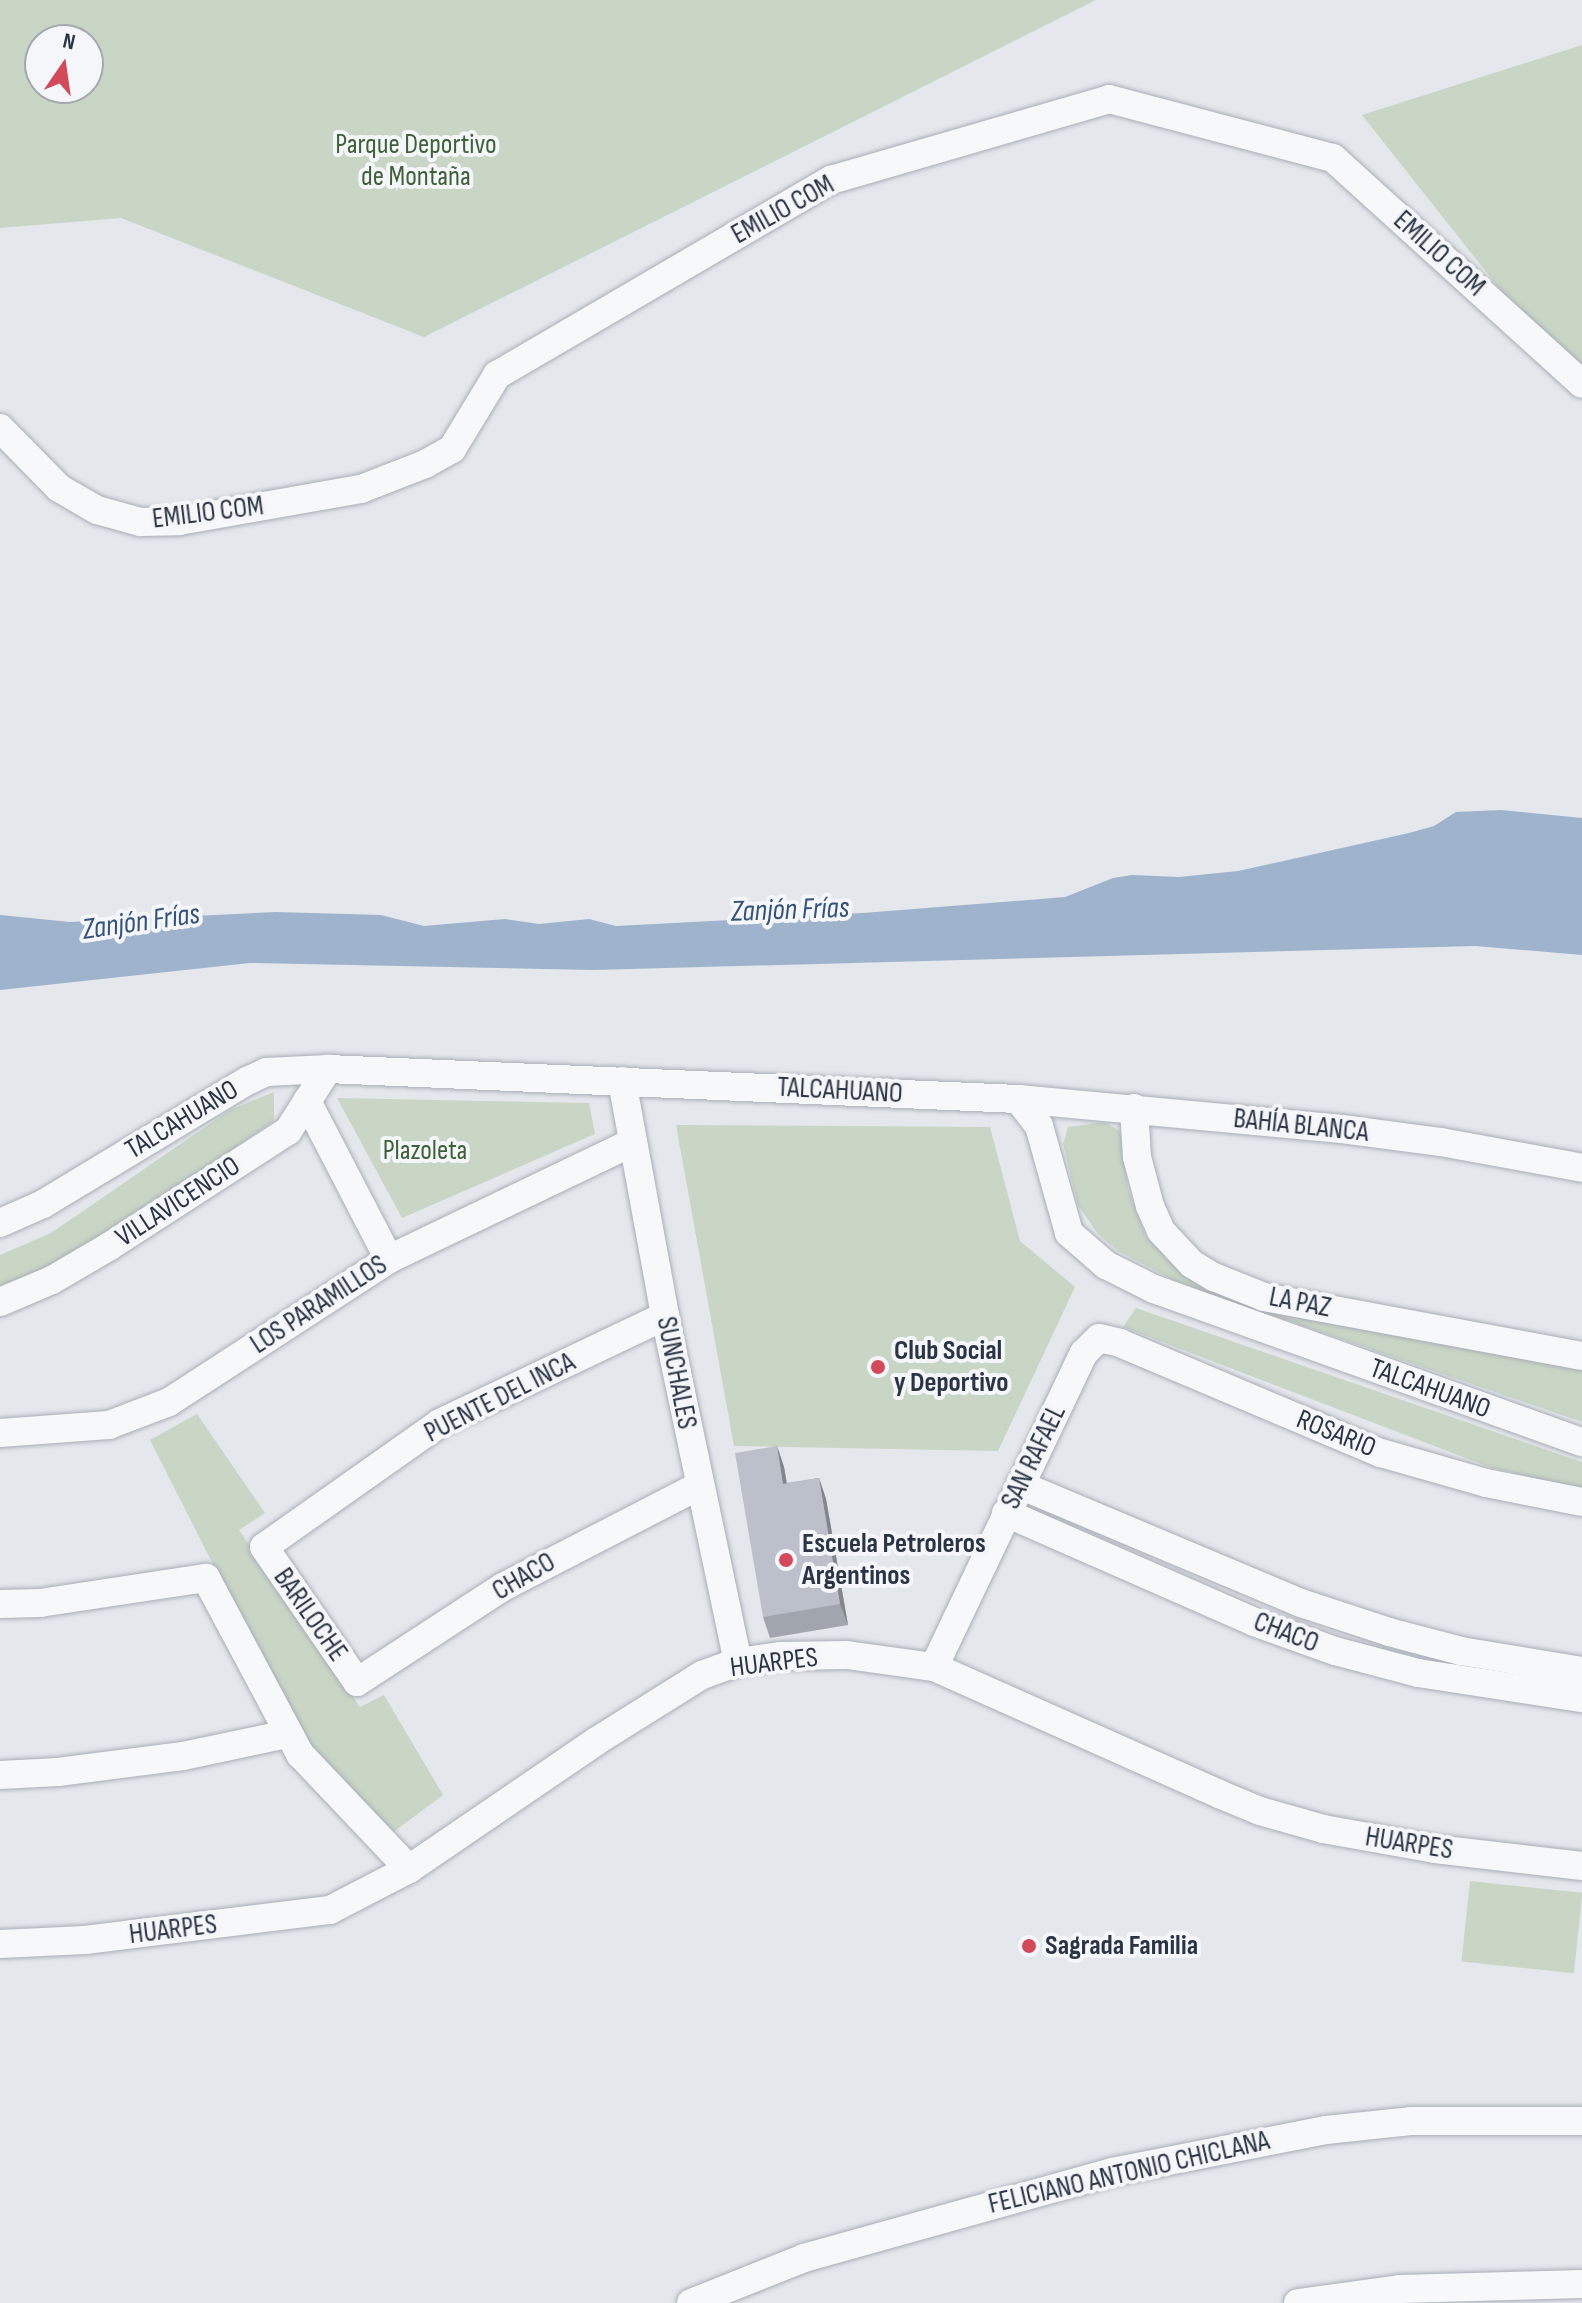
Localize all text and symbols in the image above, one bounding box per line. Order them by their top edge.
north arrow [24,24,104,104]
text: N [60,28,78,57]
park label: Parque Deportivo de Montaña [335,128,497,194]
street label: EMILIO COM [726,168,840,252]
street label: EMILIO COM [1386,204,1492,304]
street label: EMILIO COM [150,490,266,536]
water label: Zanjón Frías [730,890,850,930]
water label: Zanjón Frías [80,896,202,948]
street label: TALCAHUANO [776,1071,904,1111]
street label: TALCAHUANO [120,1073,244,1167]
street label: BAHÍA BLANCA [1232,1102,1370,1150]
park label: Plazoleta [383,1134,467,1168]
street label: VILLAVICENCIO [110,1149,246,1255]
street label: LOS PARAMILLOS [244,1248,394,1362]
street label: LA PAZ [1266,1281,1334,1325]
street label: SUNCHALES [649,1314,703,1432]
place label: Club Social y Deportivo [894,1334,1008,1400]
street label: PUENTE DEL INCA [419,1346,581,1450]
street label: TALCAHUANO [1365,1352,1495,1426]
marker: Club Social y Deportivo [869,1358,887,1376]
street label: SAN RAFAEL [994,1399,1074,1515]
street label: ROSARIO [1291,1403,1381,1465]
place label: Escuela Petroleros Argentinos [802,1527,986,1593]
street label: CHACO [487,1546,561,1608]
marker: Escuela Petroleros Argentinos [777,1551,795,1569]
street label: BARILOCHE [266,1562,354,1668]
street label: CHACO [1249,1605,1323,1661]
street label: HUARPES [728,1641,820,1685]
street label: HUARPES [1363,1821,1455,1867]
street label: HUARPES [127,1908,219,1952]
place label: Sagrada Familia [1045,1929,1198,1963]
marker: Sagrada Familia [1020,1937,1038,1955]
street label: FELICIANO ANTONIO CHICLANA [985,2124,1273,2222]

